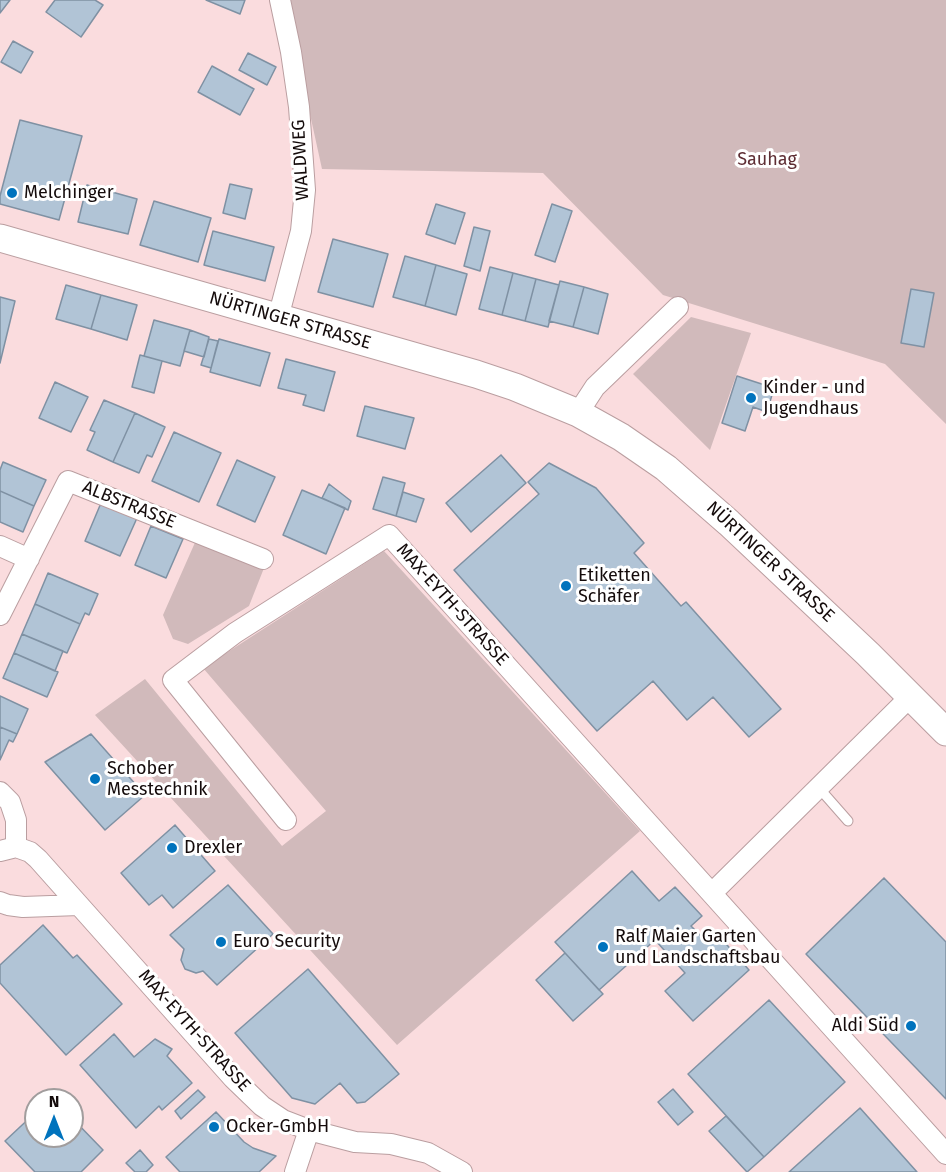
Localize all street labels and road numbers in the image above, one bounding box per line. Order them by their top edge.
street label: WALDWEG [288,119,314,201]
street label: NÜRTINGER STRASSE [207,288,373,354]
street label: ALBSTRASSE [79,476,179,534]
street label: NÜRTINGER STRASSE [701,497,839,627]
street label: MAX-EYTH-STRASSE [391,539,513,671]
street label: MAX-EYTH-STRASSE [133,965,255,1097]

